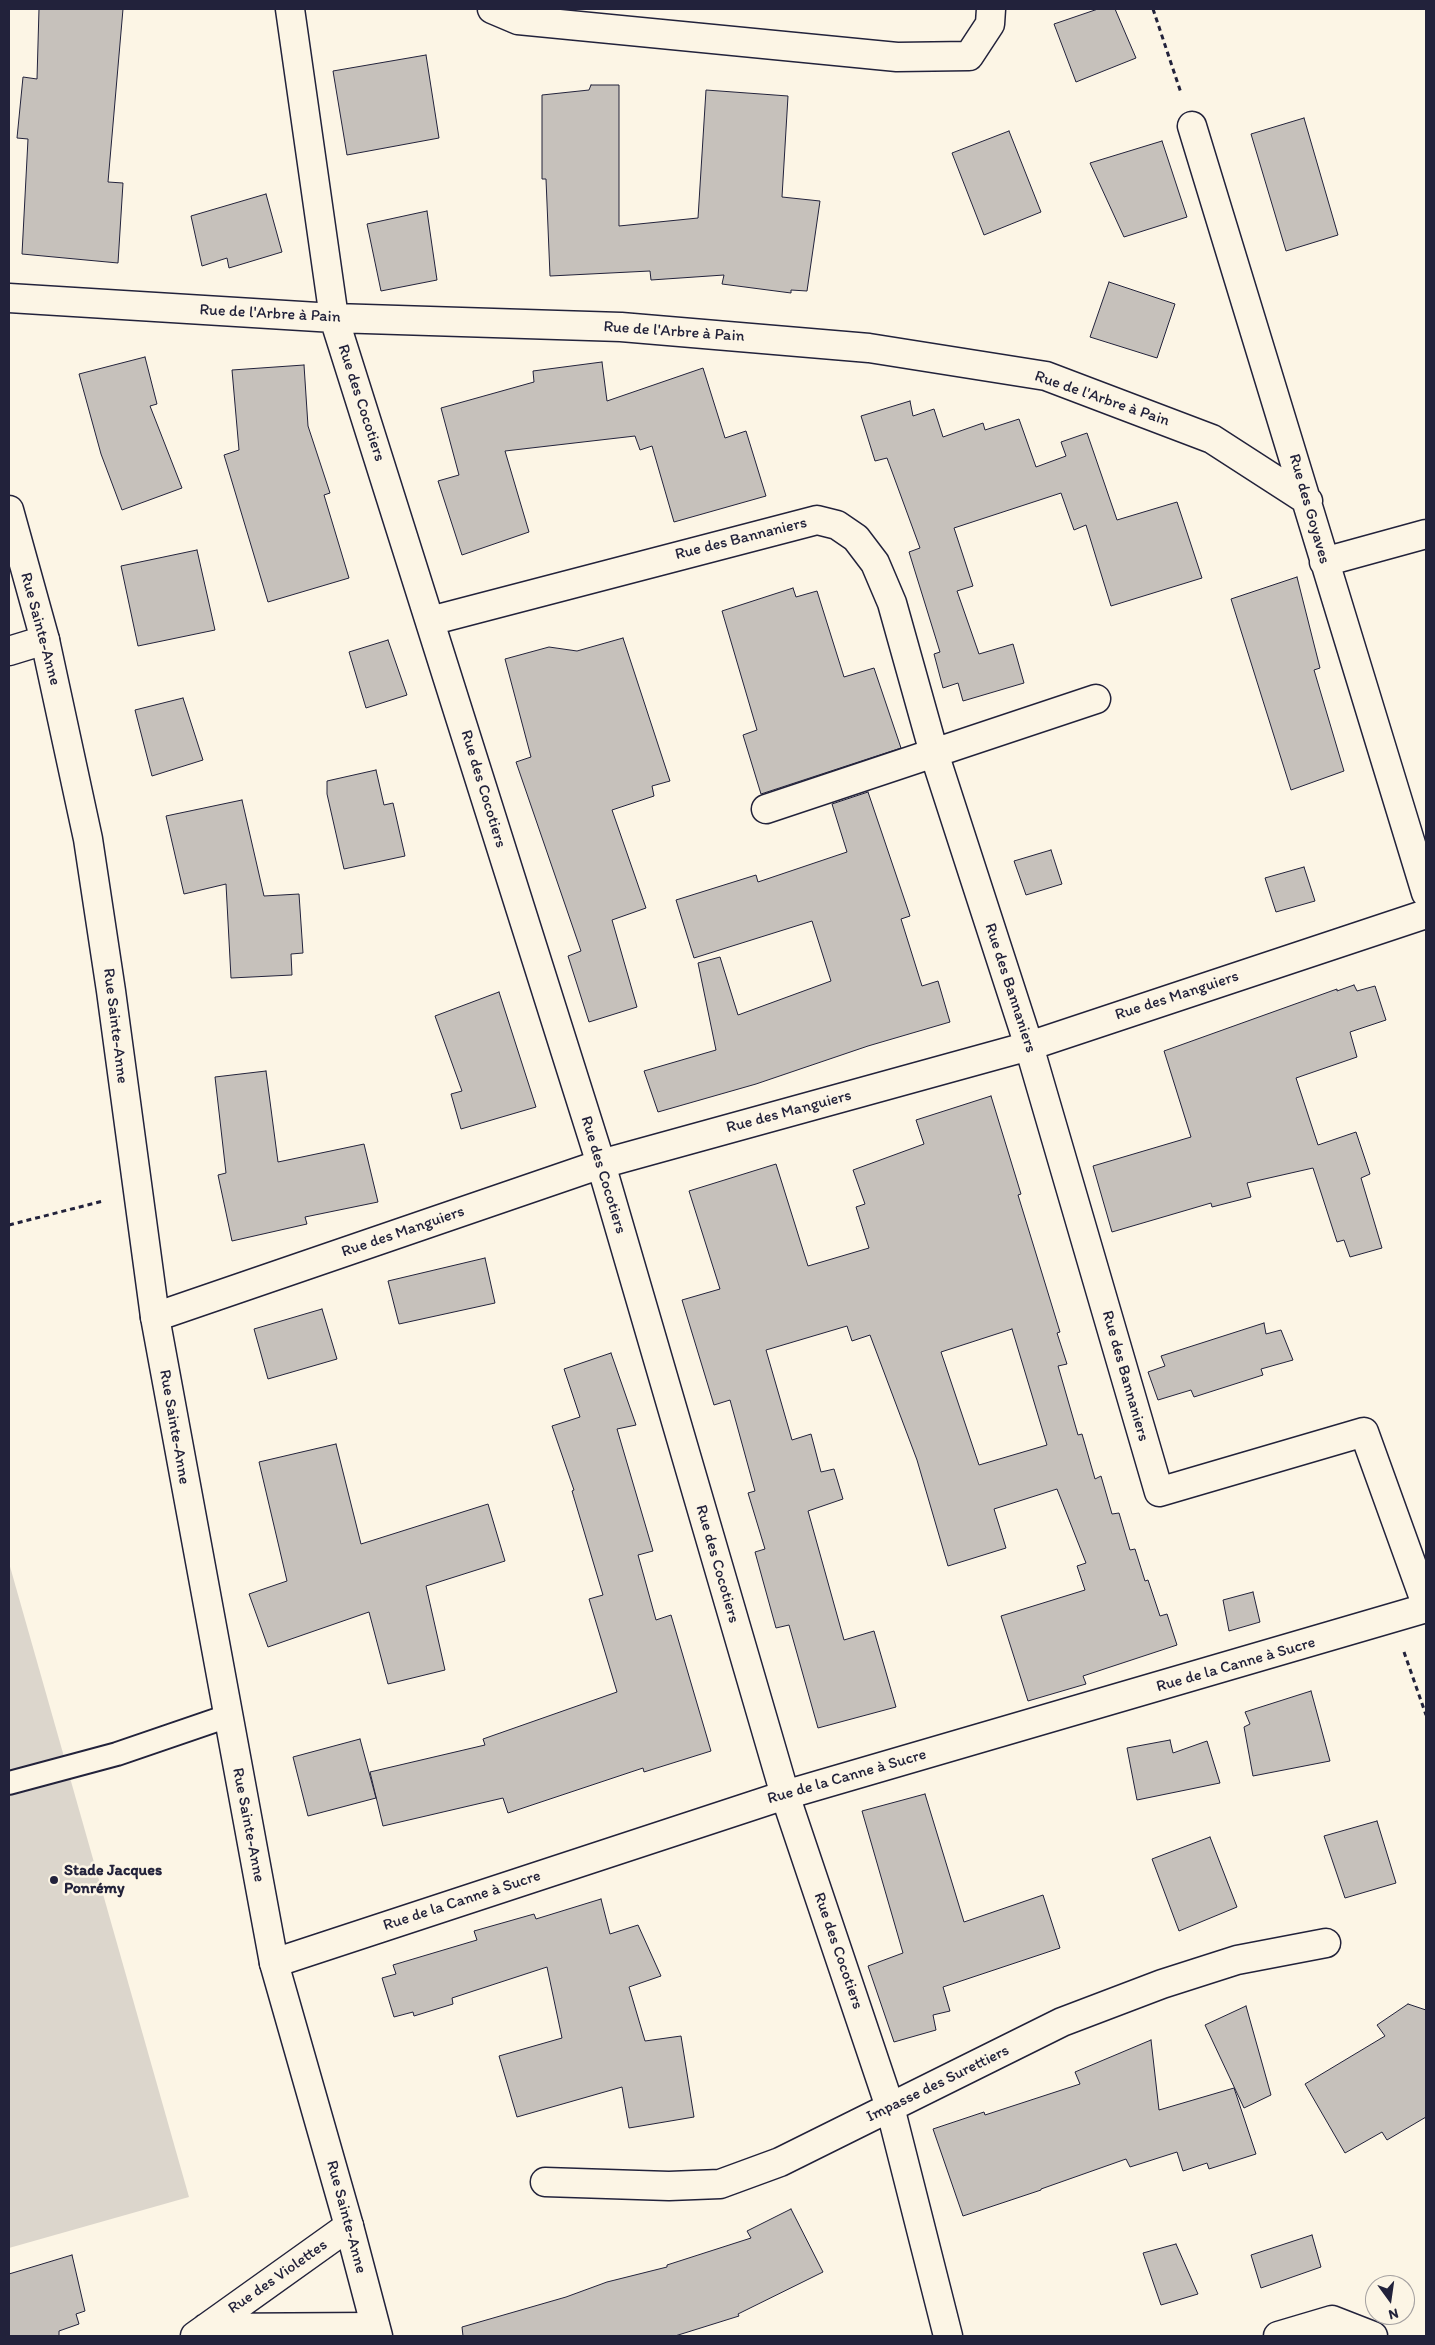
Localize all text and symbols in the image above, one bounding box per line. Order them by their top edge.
street label: Rue de l'Arbre à Pain [199,301,341,327]
street label: Rue de l'Arbre à Pain [603,317,745,347]
street label: Rue des Cocotiers [333,342,389,464]
street label: Rue de l'Arbre à Pain [1032,367,1172,431]
street label: Rue des Goyaves [1284,452,1334,566]
street label: Rue des Bannaniers [673,513,809,565]
street label: Rue Sainte-Anne [16,570,64,688]
street label: Rue des Cocotiers [456,728,510,850]
street label: Rue des Bannaniers [980,921,1040,1055]
street label: Rue Sainte-Anne [98,967,132,1085]
street label: Rue des Manguiers [1113,967,1241,1025]
street label: Rue des Manguiers [724,1086,854,1138]
street label: Rue des Cocotiers [576,1114,630,1236]
street label: Rue des Manguiers [339,1202,467,1262]
street label: Rue des Bannaniers [1097,1308,1153,1444]
street label: Rue Sainte-Anne [154,1368,194,1486]
street label: Rue des Cocotiers [691,1503,743,1625]
street label: Rue de la Canne à Sucre [1154,1633,1318,1697]
street label: Rue de la Canne à Sucre [765,1745,929,1809]
street label: Rue Sainte-Anne [227,1766,269,1884]
place label: Stade Jacques Ponrémy [64,1861,162,1899]
street label: Rue de la Canne à Sucre [381,1866,543,1936]
marker: Stade Jacques Ponrémy [48,1874,60,1886]
street label: Rue des Cocotiers [809,1890,867,2012]
street label: Impasse des Surettiers [864,2041,1012,2127]
street label: Rue Sainte-Anne [322,2158,370,2276]
street label: Rue des Violettes [225,2236,331,2318]
north arrow [1365,2275,1415,2325]
text: N [1387,2305,1400,2323]

